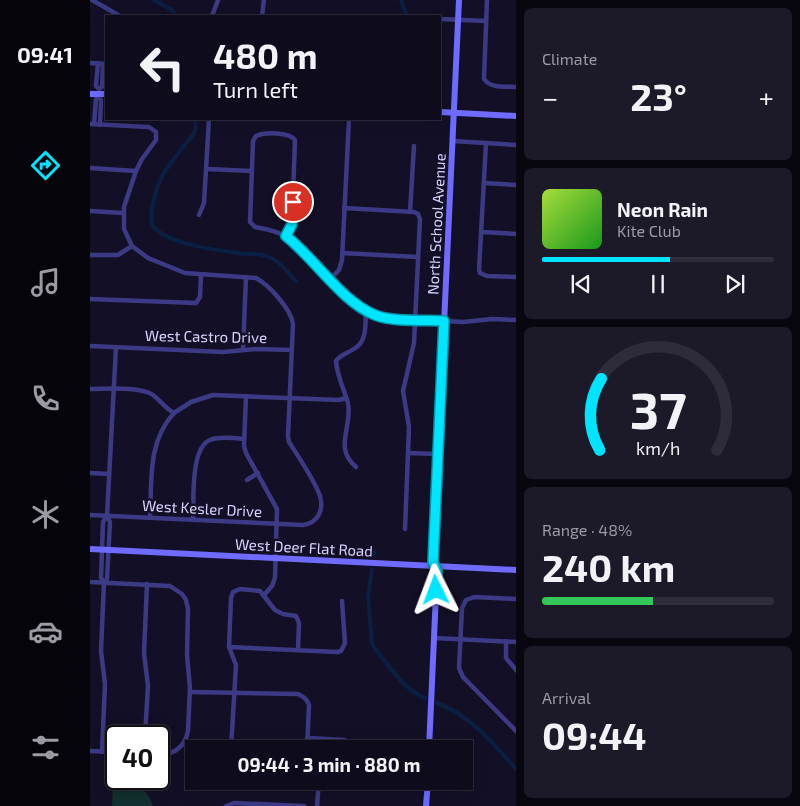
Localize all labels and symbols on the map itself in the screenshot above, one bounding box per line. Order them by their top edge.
street label: North School Avenue [423,153,449,295]
pin [272,181,314,223]
street label: West Castro Drive [145,326,267,346]
street label: West Kesler Drive [142,496,262,520]
street label: West Deer Flat Road [235,534,373,560]
position arrow [409,563,461,615]
speed limit sign: 40 [105,725,170,790]

